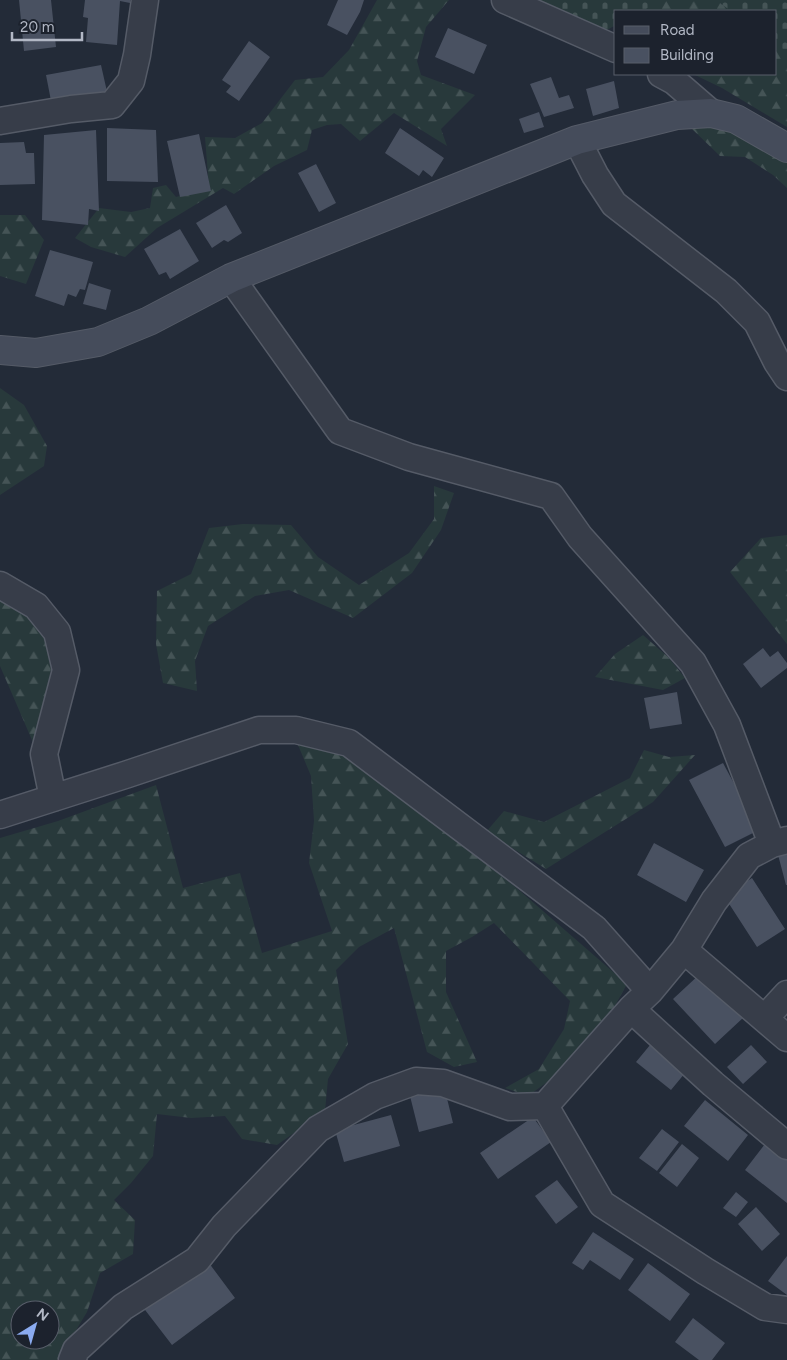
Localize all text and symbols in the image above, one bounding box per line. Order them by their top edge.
scale bar [12,10,82,42]
legend [614,10,777,75]
text: 20 m [20,18,54,36]
text: Road [660,21,695,39]
text: Building [660,46,714,64]
north arrow [10,1300,60,1350]
text: N [33,1305,52,1325]

